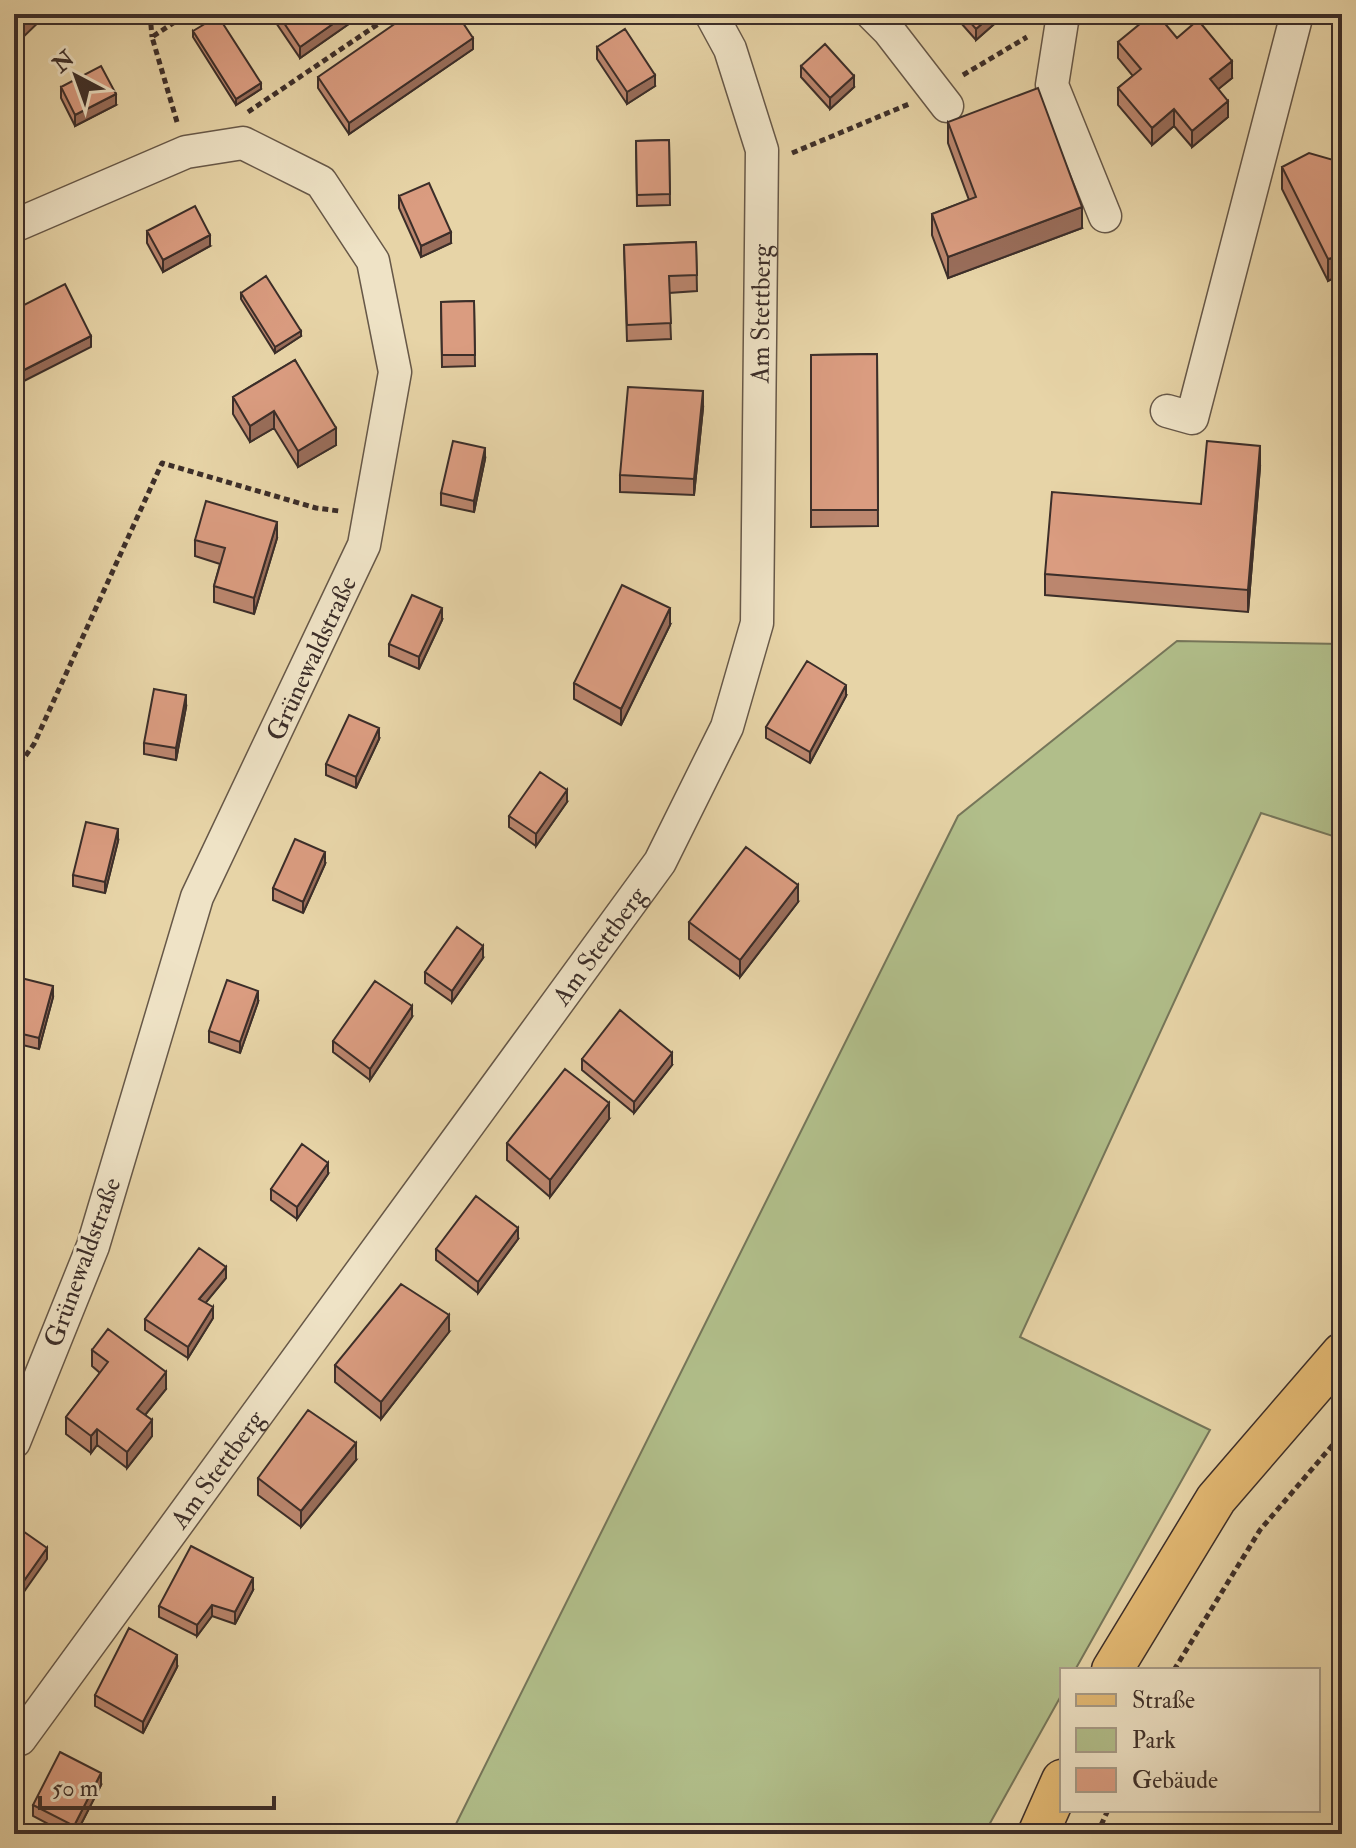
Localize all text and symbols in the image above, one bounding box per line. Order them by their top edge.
north arrow [36,36,116,116]
text: N [46,44,80,79]
street label: Am Stettberg [745,243,778,384]
street label: Grünewaldstraße [260,571,364,746]
street label: Am Stettberg [545,880,654,1013]
street label: Grünewaldstraße [37,1173,128,1351]
street label: Am Stettberg [163,1403,272,1536]
legend [1060,1668,1320,1812]
text: Straße [1132,1685,1195,1716]
text: Park [1132,1725,1176,1756]
scale bar [40,1760,274,1810]
text: Gebäude [1132,1765,1218,1796]
text: 50 m [52,1773,99,1804]

